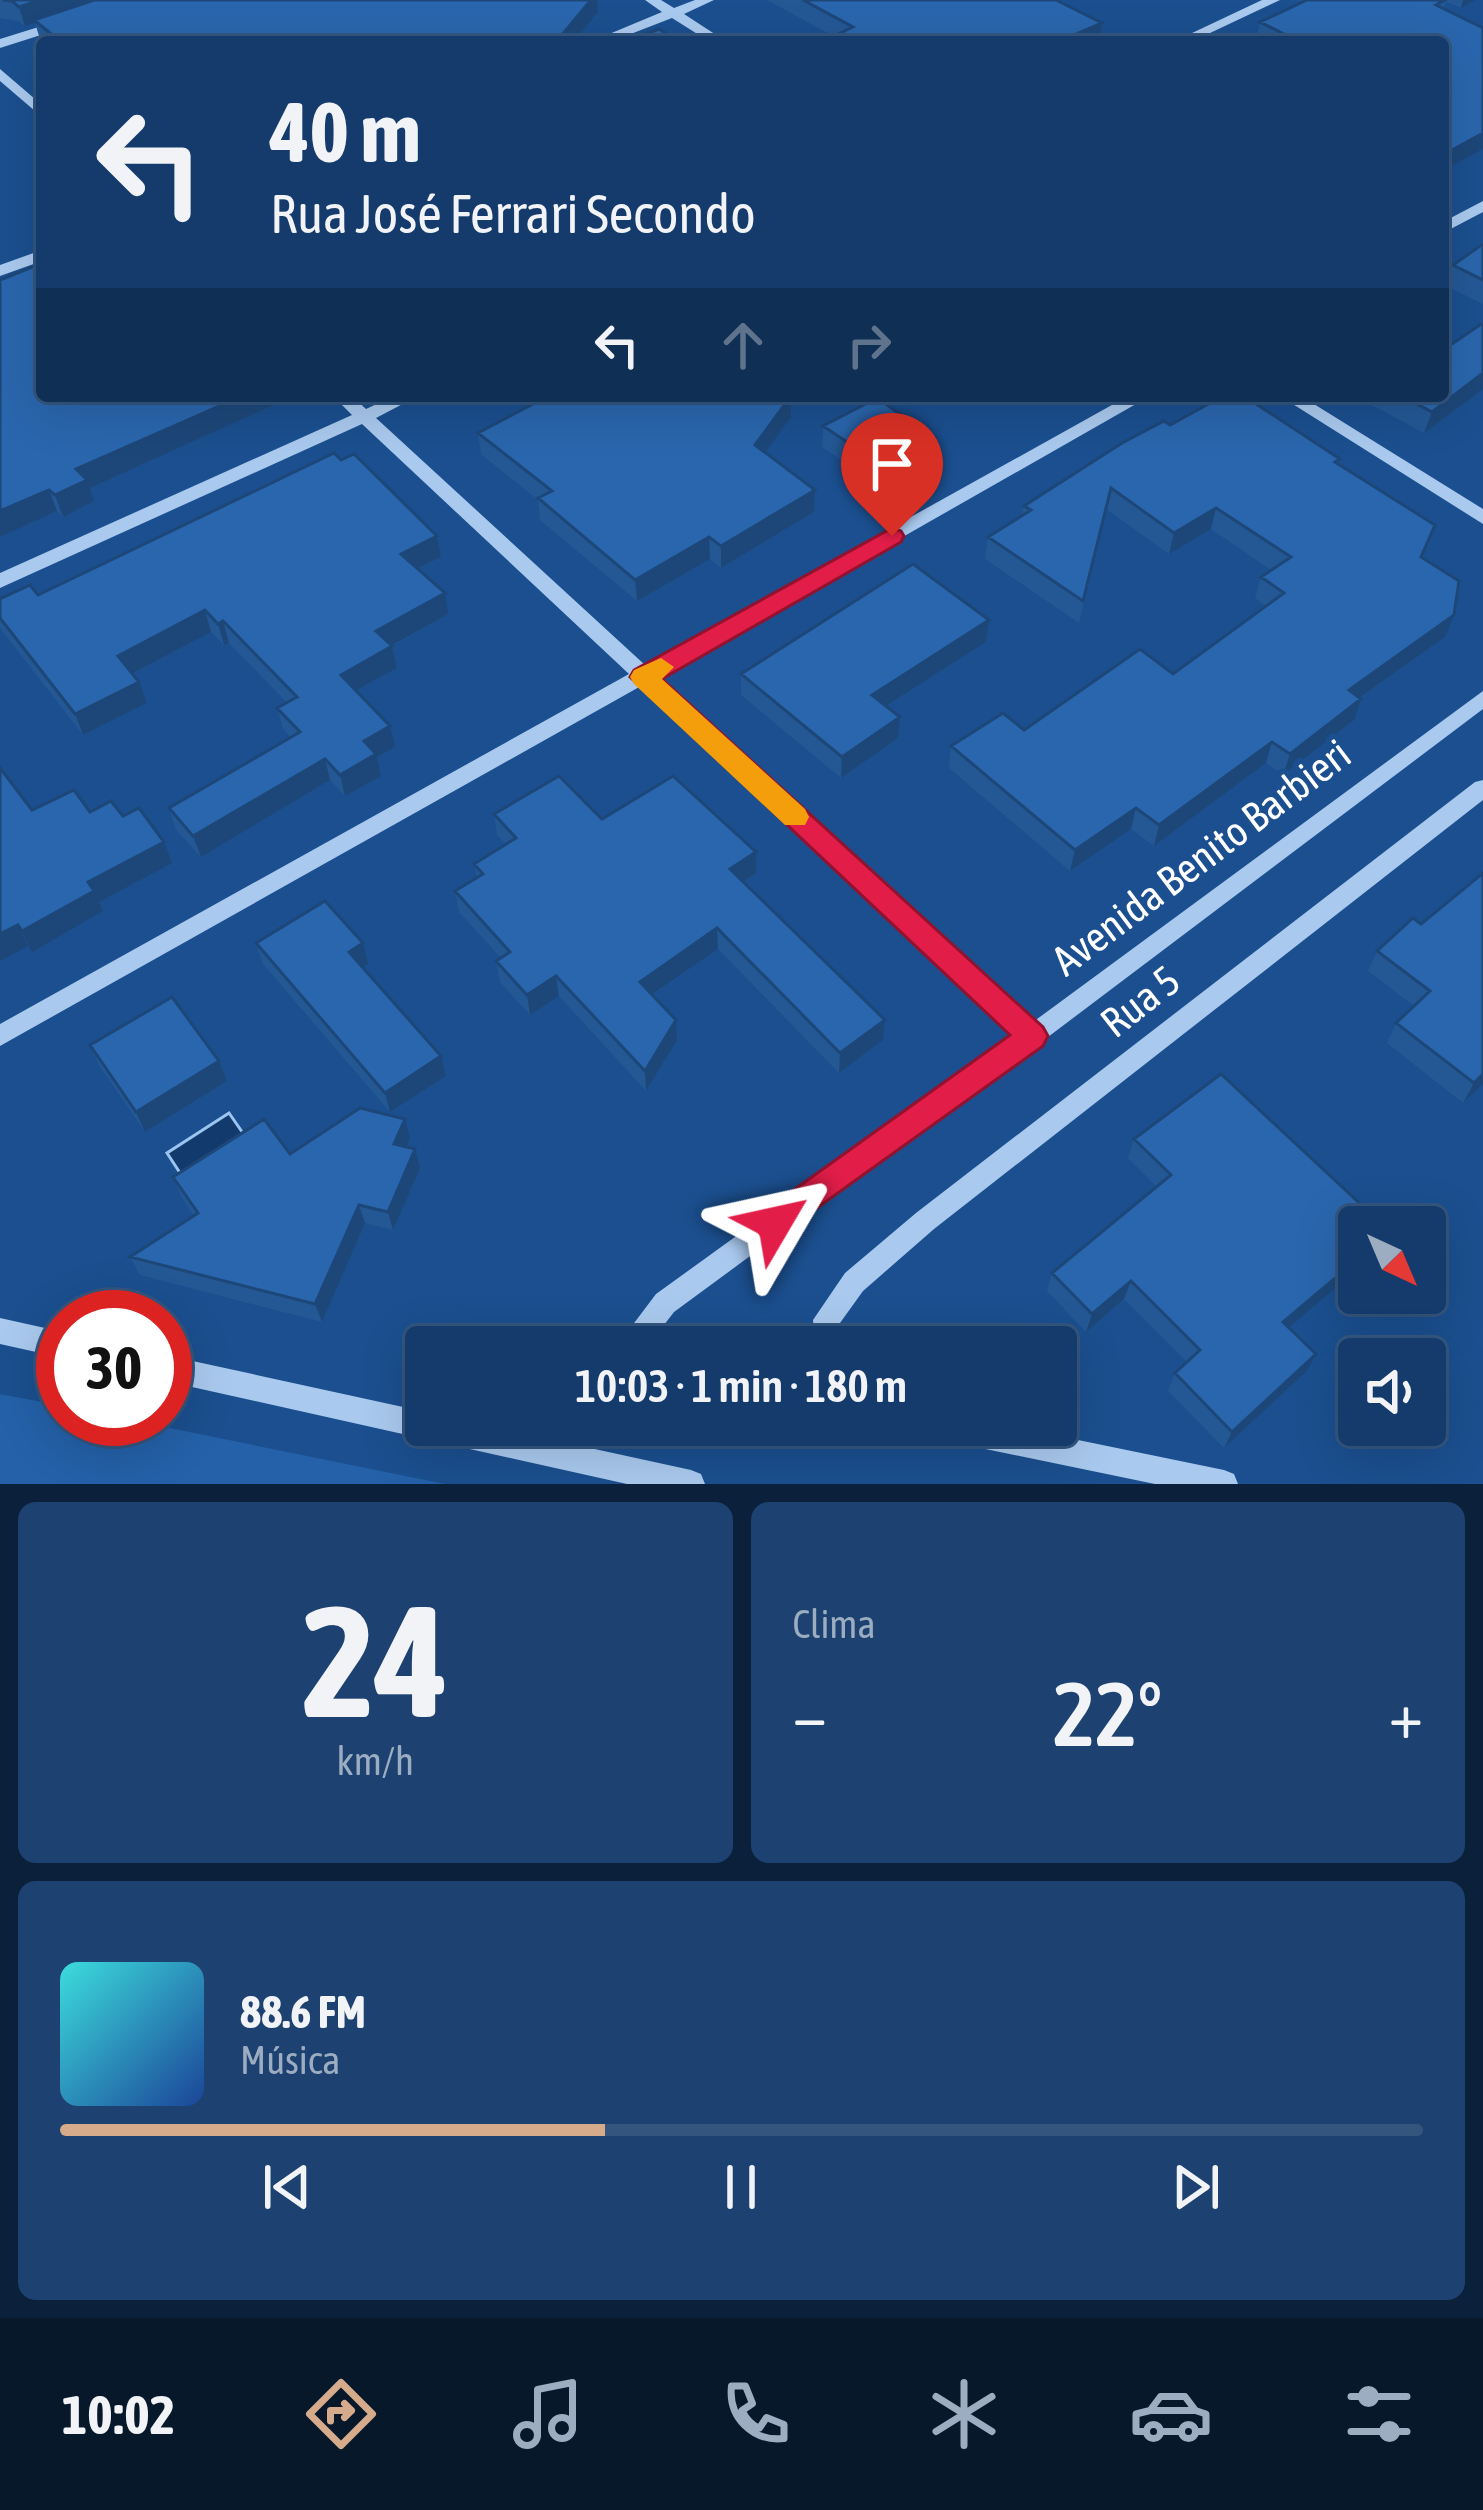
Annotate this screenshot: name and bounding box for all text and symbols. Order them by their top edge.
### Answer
icon: left [72,84,228,240]
text: 40 m [270,84,421,180]
text: Rua José Ferrari Secondo [270,183,756,244]
icon: left [584,312,650,378]
icon: ahead [710,312,776,378]
icon: right [836,312,902,378]
pin [841,413,943,536]
icon: arrive [859,431,925,497]
street label: Avenida Benito Barbieri [1043,729,1359,985]
street label: Rua 5 [1091,956,1189,1046]
position arrow [712,1160,838,1286]
north arrow [1338,1206,1446,1314]
map controls [1338,1206,1446,1446]
speed limit sign: 30 [36,1290,192,1446]
button: sound [1338,1338,1446,1446]
text: 10:03 · 1 min · 180 m [575,1360,907,1412]
text: 24 [302,1571,449,1750]
text: Clima [793,1602,876,1646]
text: 22° [1053,1662,1162,1765]
text: − [793,1676,827,1752]
text: + [1389,1676,1423,1752]
text: km/h [337,1739,414,1783]
text: 88.6 FM [240,1986,366,2038]
text: Música [240,2038,340,2082]
icon: previous [254,2154,320,2220]
icon: pause [708,2154,774,2220]
icon: next [1163,2154,1229,2220]
icon: directions [299,2372,383,2456]
icon: music [506,2372,590,2456]
icon: phone [714,2372,798,2456]
icon: climate [922,2372,1006,2456]
icon: car [1129,2372,1213,2456]
icon: filters [1337,2372,1421,2456]
text: 10:02 [62,2384,175,2445]

